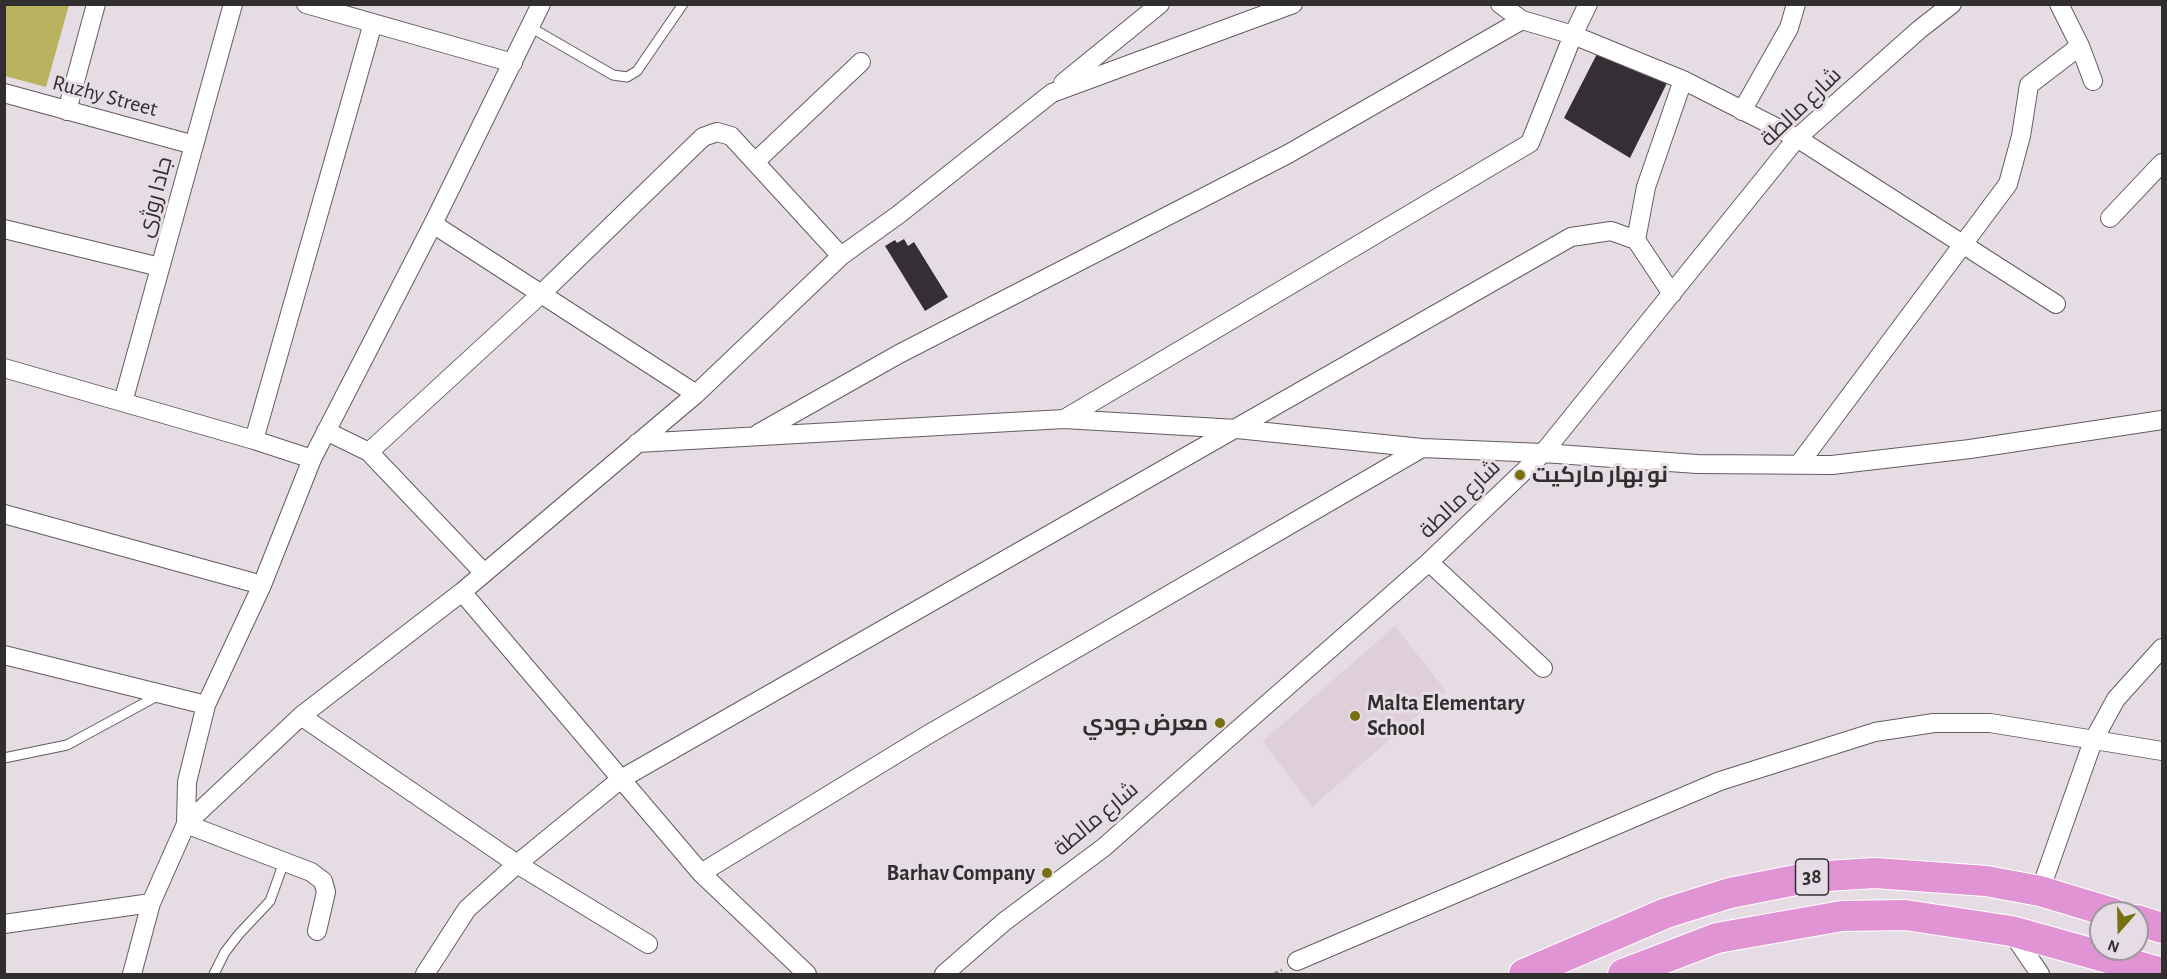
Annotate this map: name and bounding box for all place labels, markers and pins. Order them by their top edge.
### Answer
place label: نو بهار ماركيت [1532,462,1668,488]
marker: نو بهار ماركيت [1513,468,1527,482]
place label: Malta Elementary School [1367,690,1525,742]
marker: Malta Elementary School [1348,709,1362,723]
place label: معرض جودي [1083,710,1208,736]
marker: معرض جودي [1213,716,1227,730]
place label: Barhav Company [887,860,1035,886]
marker: Barhav Company [1040,866,1054,880]

